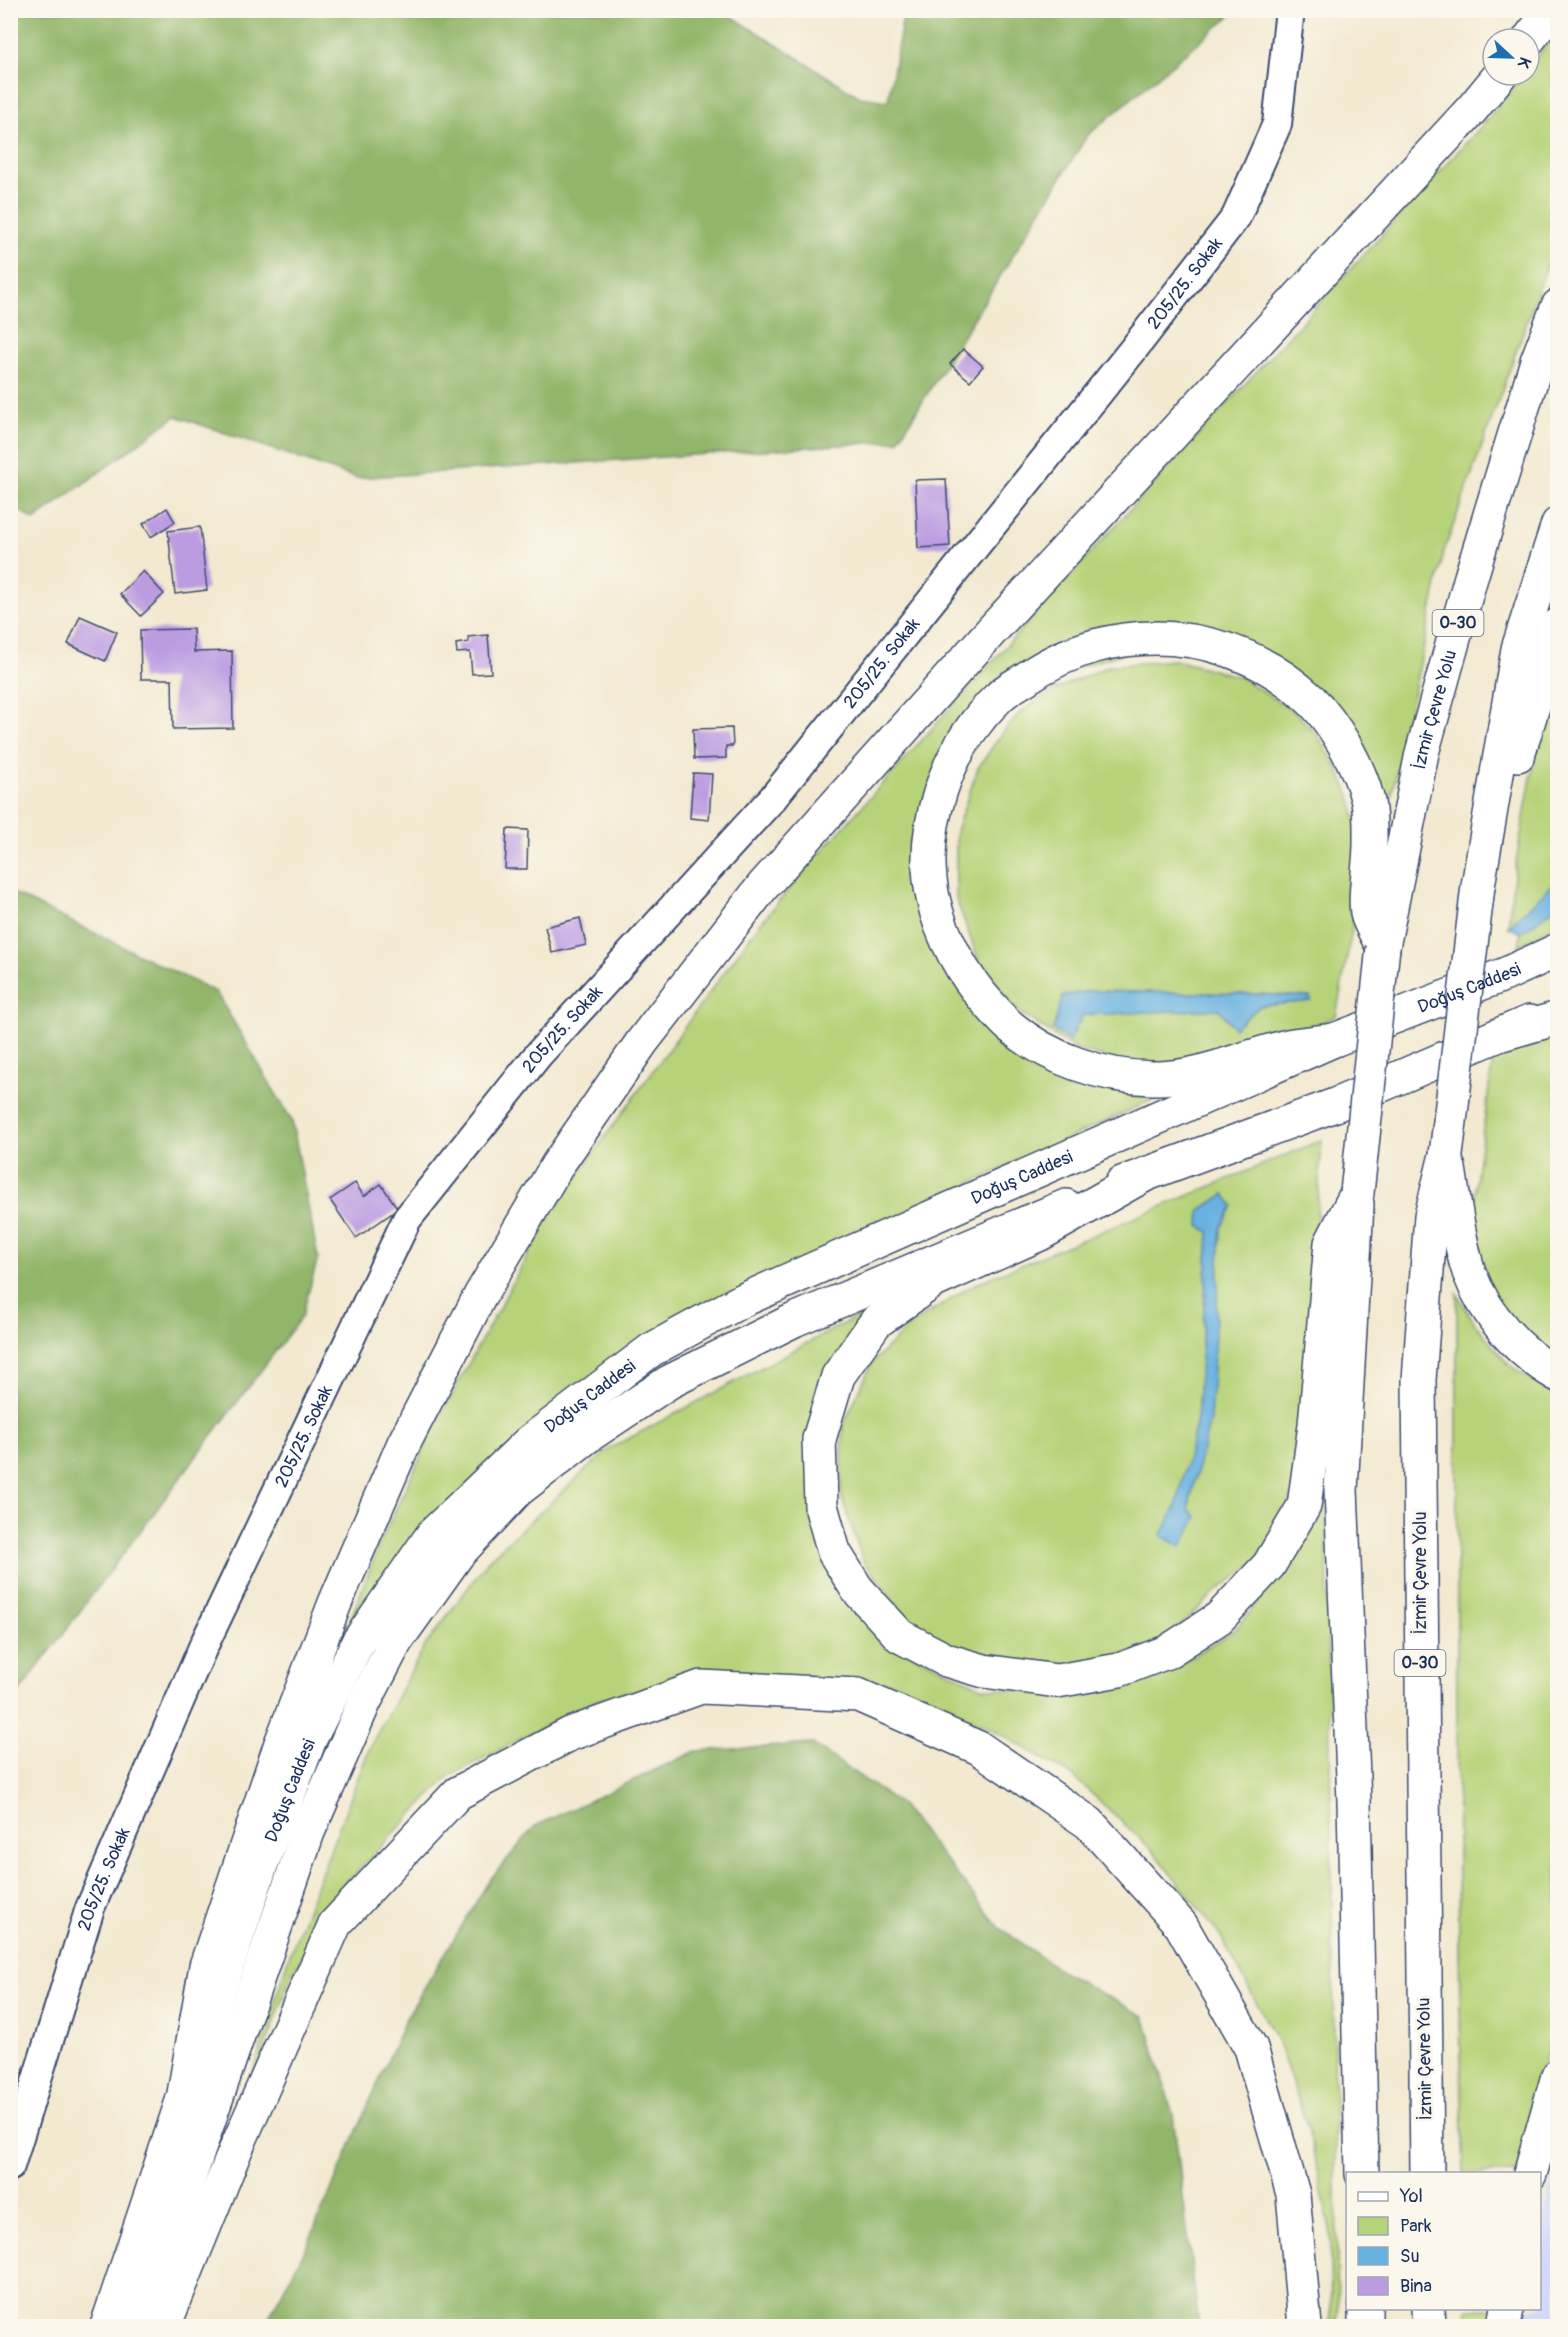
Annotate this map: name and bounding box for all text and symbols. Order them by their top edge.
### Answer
north arrow [1481,27,1541,87]
text: K [1513,54,1535,71]
street label: 205/25. Sokak [1142,232,1228,334]
road number: O-30 [1432,610,1484,636]
street label: 205/25. Sokak [838,612,925,713]
street label: İzmir Çevre Yolu [1407,647,1462,771]
street label: Doğuş Caddesi [1414,957,1525,1018]
street label: 205/25. Sokak [517,980,608,1077]
street label: Doğuş Caddesi [967,1145,1076,1210]
street label: Doğuş Caddesi [539,1354,640,1438]
street label: 205/25. Sokak [269,1381,338,1491]
street label: İzmir Çevre Yolu [1409,1512,1432,1634]
road number: O-30 [1394,1650,1446,1676]
street label: Doğuş Caddesi [260,1736,320,1845]
street label: 205/25. Sokak [72,1823,135,1933]
street label: İzmir Çevre Yolu [1412,1997,1438,2121]
legend [1346,2172,1541,2310]
text: Yol [1399,2185,1423,2208]
text: Park [1400,2215,1432,2238]
text: Su [1400,2245,1420,2268]
text: Bina [1400,2275,1432,2298]

